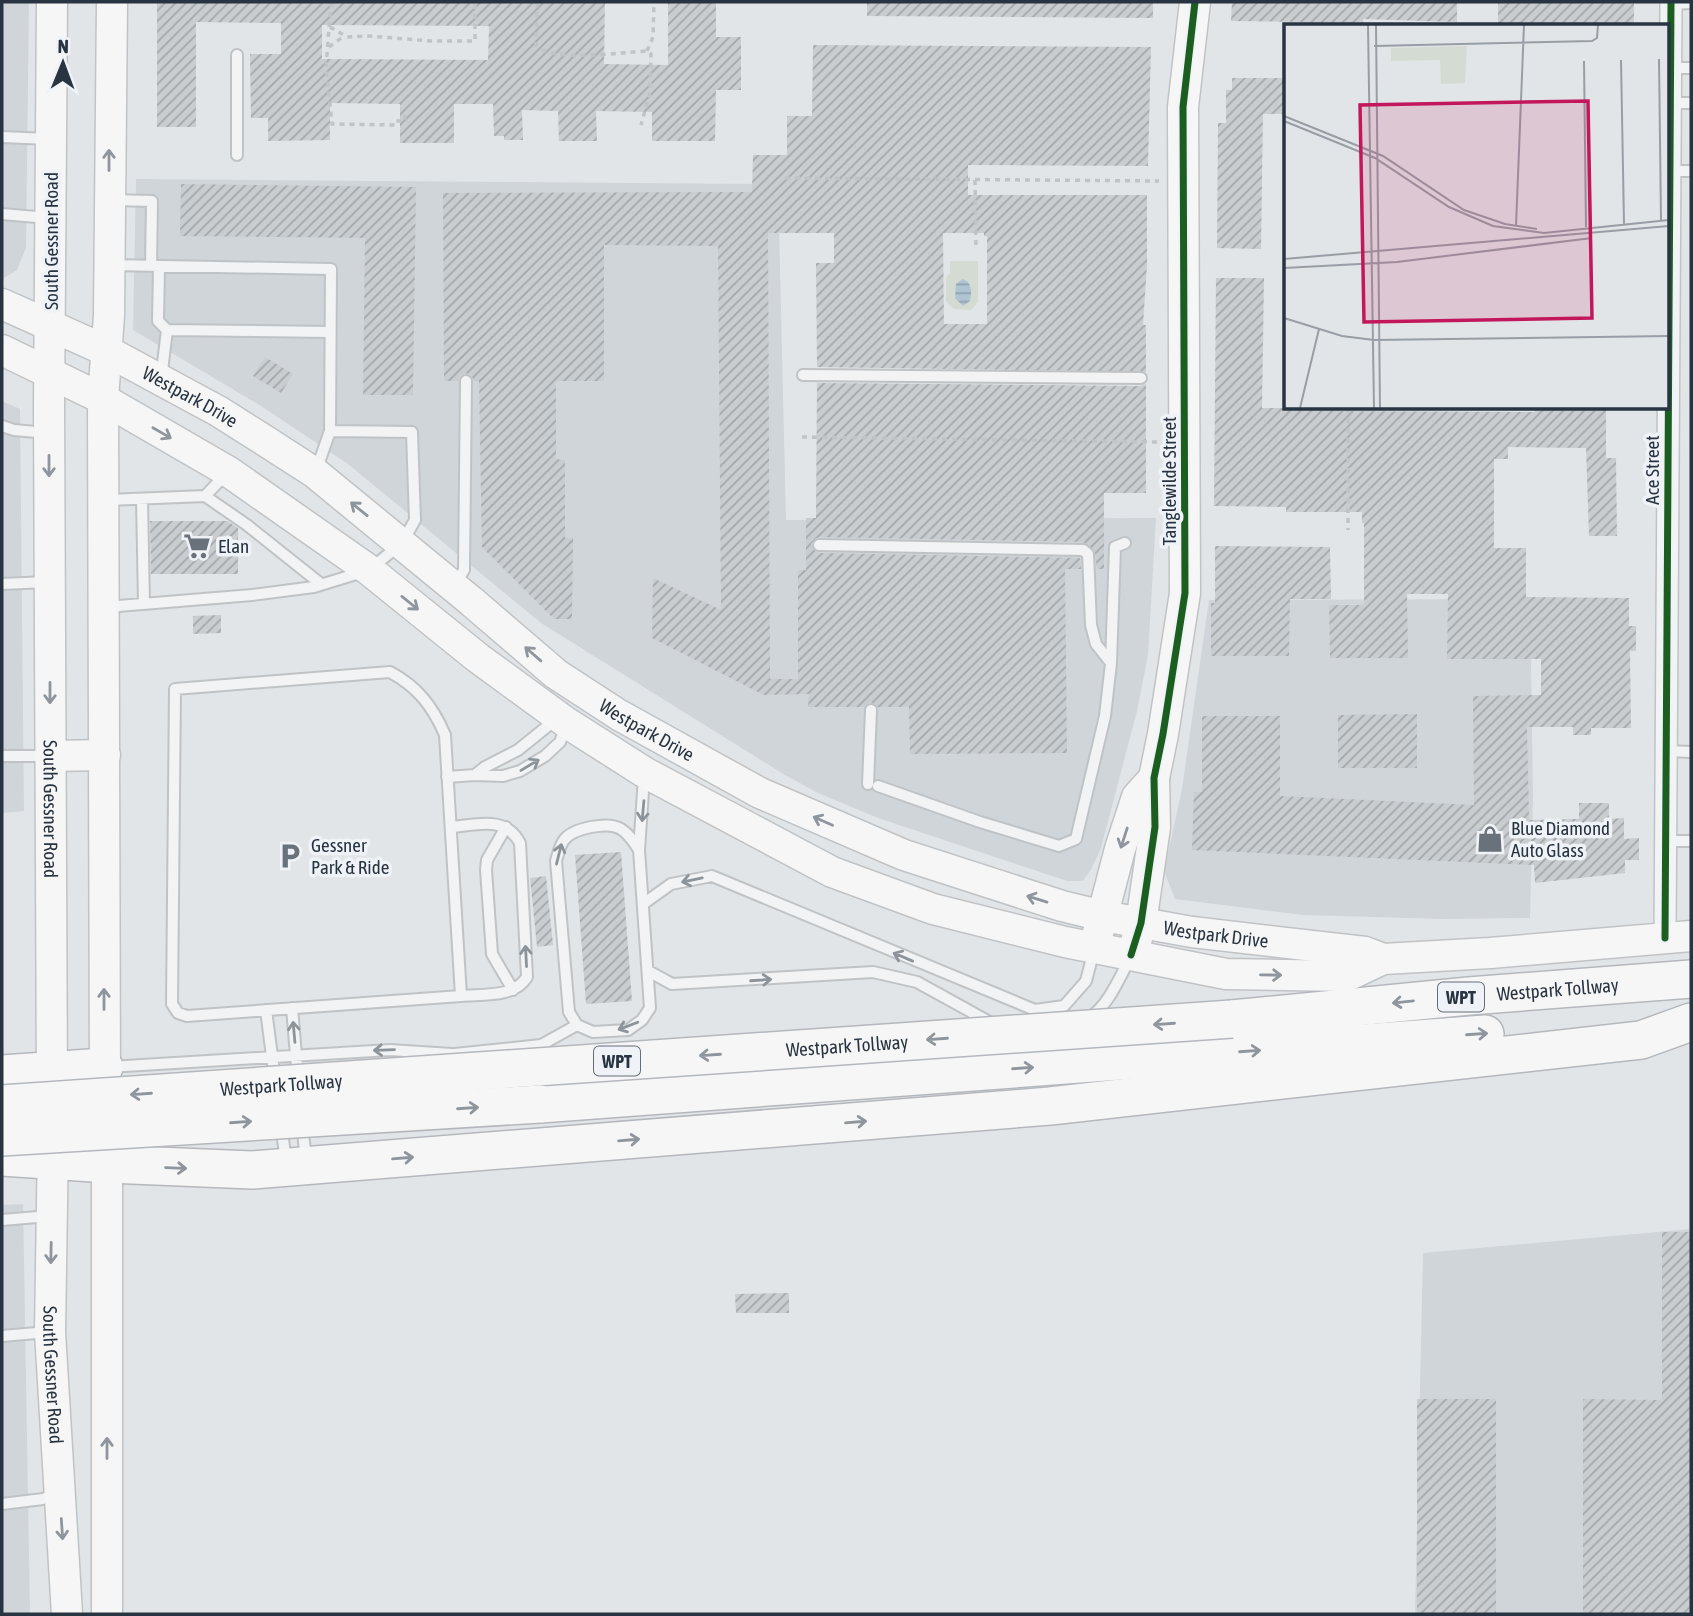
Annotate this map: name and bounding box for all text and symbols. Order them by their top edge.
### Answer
inset map [1284,24,1668,410]
north arrow [28,28,98,98]
text: N [57,35,69,57]
one-way arrow [102,149,116,172]
street label: South Gessner Road [40,172,62,310]
street label: Westpark Drive [139,361,242,432]
street label: Tanglewilde Street [1158,417,1180,546]
one-way arrow [151,427,172,440]
street label: Ace Street [1641,435,1663,505]
one-way arrow [42,454,56,477]
one-way arrow [350,501,368,516]
supermarket icon: Elan [182,531,212,561]
place label: Elan [218,535,249,557]
one-way arrow [400,595,418,611]
one-way arrow [525,646,543,662]
one-way arrow [43,681,57,704]
street label: Westpark Drive [595,694,698,765]
street label: South Gessner Road [39,740,62,878]
one-way arrow [520,757,540,771]
one-way arrow [636,799,649,822]
one-way arrow [813,813,835,826]
place label: Blue Diamond Auto Glass [1511,817,1610,861]
shop icon: Blue Diamond Auto Glass [1475,824,1505,854]
one-way arrow [1117,826,1129,848]
place label: Gessner Park & Ride [311,834,389,878]
parking icon: Gessner Park & Ride [275,841,305,871]
one-way arrow [553,843,566,866]
one-way arrow [681,874,704,887]
one-way arrow [1026,891,1048,904]
street label: Westpark Drive [1162,916,1270,952]
one-way arrow [519,946,532,968]
one-way arrow [892,949,914,962]
one-way arrow [1260,968,1283,982]
one-way arrow [750,973,772,986]
street label: Westpark Tollway [1496,974,1620,1005]
road number: WPT [1438,982,1484,1012]
one-way arrow [97,988,111,1011]
one-way arrow [1393,996,1415,1009]
one-way arrow [1153,1017,1176,1030]
one-way arrow [287,1021,300,1044]
one-way arrow [618,1021,639,1034]
one-way arrow [1465,1027,1488,1040]
street label: Westpark Tollway [785,1030,909,1061]
one-way arrow [926,1033,949,1046]
one-way arrow [373,1044,396,1057]
one-way arrow [1239,1044,1261,1057]
road number: WPT [594,1046,640,1076]
one-way arrow [699,1049,722,1062]
one-way arrow [1012,1061,1034,1074]
street label: Westpark Tollway [220,1069,343,1100]
one-way arrow [130,1088,153,1101]
one-way arrow [456,1101,479,1114]
one-way arrow [229,1115,252,1128]
one-way arrow [844,1115,867,1128]
one-way arrow [618,1133,640,1146]
one-way arrow [391,1151,413,1164]
one-way arrow [164,1161,187,1174]
one-way arrow [45,1241,58,1264]
street label: South Gessner Road [39,1306,68,1444]
one-way arrow [101,1437,114,1460]
one-way arrow [55,1517,68,1540]

